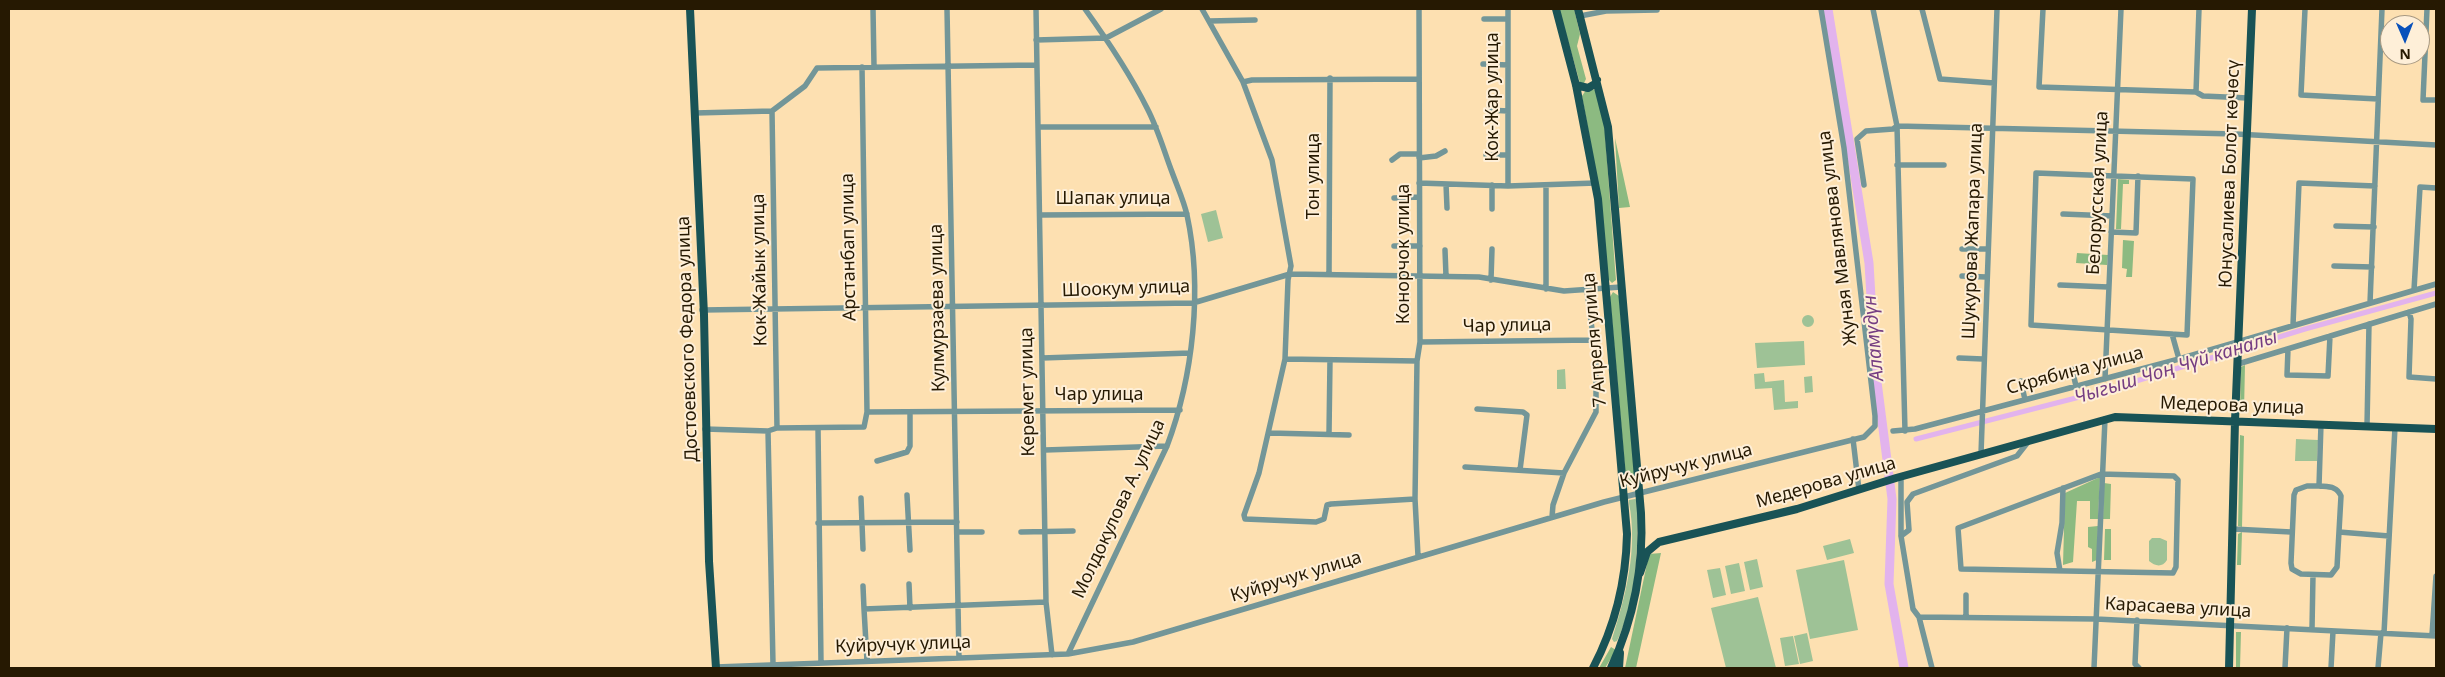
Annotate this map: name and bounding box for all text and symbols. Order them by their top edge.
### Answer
north arrow [2380,15,2430,65]
street label: Кок-Жар улица [1482,32,1504,162]
text: N [2399,45,2411,64]
street label: Юнусалиева Болот көчөсү [2215,60,2245,288]
street label: Белорусская улица [2083,110,2113,276]
street label: Шукурова Жапара улица [1958,122,1988,340]
street label: Жуная Мавлянова улица [1814,129,1862,347]
street label: Тон улица [1303,133,1325,219]
street label: Арстанбап улица [837,173,861,321]
street label: Конорчок улица [1393,184,1415,324]
street label: Шапак улица [1056,188,1170,210]
street label: Кок-Жайык улица [748,193,772,347]
street label: Достоевского Федора улица [673,216,703,462]
street label: Кулмурзаева улица [926,224,950,392]
street label: 7 Апреля улица [1578,272,1612,408]
street label: Шоокум улица [1062,276,1190,302]
water label: Аламүдүн [1859,294,1889,382]
street label: Чар улица [1462,314,1552,338]
water label: Чыгыш Чоң Чүй каналы [2072,326,2280,410]
street label: Керемет улица [1016,327,1040,457]
street label: Скрябина улица [2004,342,2146,400]
street label: Чар улица [1055,384,1143,406]
street label: Медерова улица [2159,393,2305,419]
street label: Молдокулова А. улица [1068,416,1170,602]
street label: Куйручук улица [1617,439,1755,493]
street label: Медерова улица [1754,453,1898,513]
street label: Куйручук улица [1228,547,1364,607]
street label: Карасаева улица [2104,593,2252,623]
street label: Куйручук улица [835,632,971,658]

